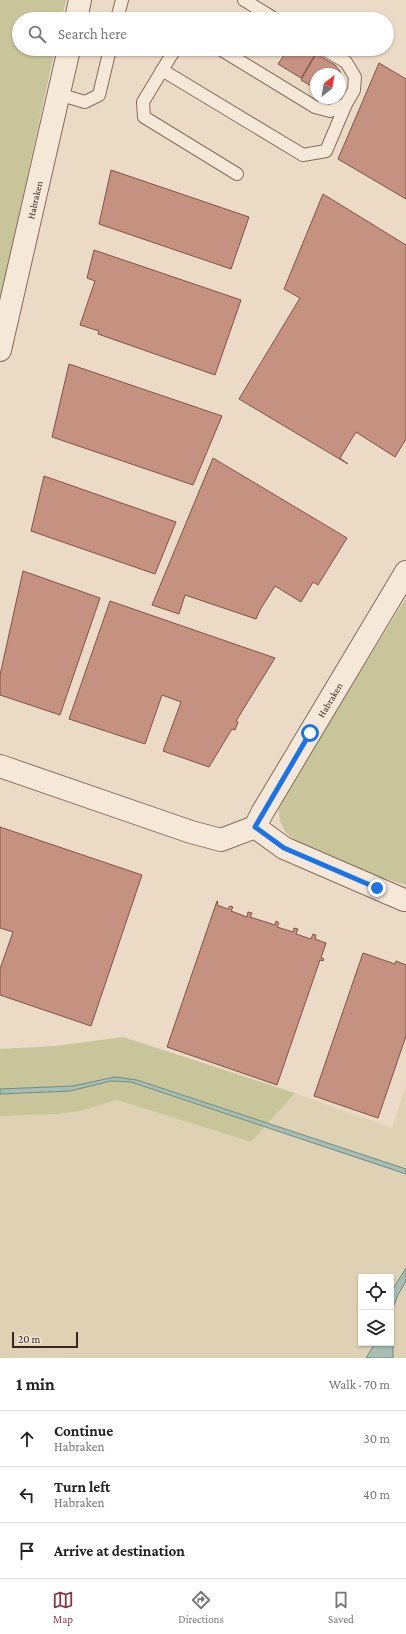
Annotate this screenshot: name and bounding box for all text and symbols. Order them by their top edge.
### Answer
search box [12,12,394,56]
icon: search [26,23,48,45]
text: Search here [58,26,127,42]
north arrow [310,68,346,104]
street label: Habraken [25,179,44,220]
street label: Habraken [315,680,345,719]
route start [301,724,319,742]
route end [368,879,386,897]
map controls [358,1274,394,1346]
button: locate [358,1274,394,1310]
button: layers [358,1310,394,1346]
scale bar [12,1330,78,1349]
text: 20 m [18,1333,40,1345]
text: 1 min [16,1375,55,1394]
text: Walk · 70 m [329,1377,390,1392]
text: Continue [54,1423,113,1439]
icon: ahead [16,1428,38,1450]
text: 30 m [364,1431,390,1446]
text: Habraken [54,1439,104,1454]
text: Turn left [54,1479,110,1495]
icon: left [16,1484,38,1506]
text: 40 m [363,1487,390,1502]
text: Habraken [54,1495,104,1510]
icon: arrive [16,1540,38,1562]
text: Arrive at destination [54,1543,185,1559]
tab: Map [52,1589,74,1625]
tab: Directions [178,1589,224,1625]
tab: Saved [328,1589,354,1625]

